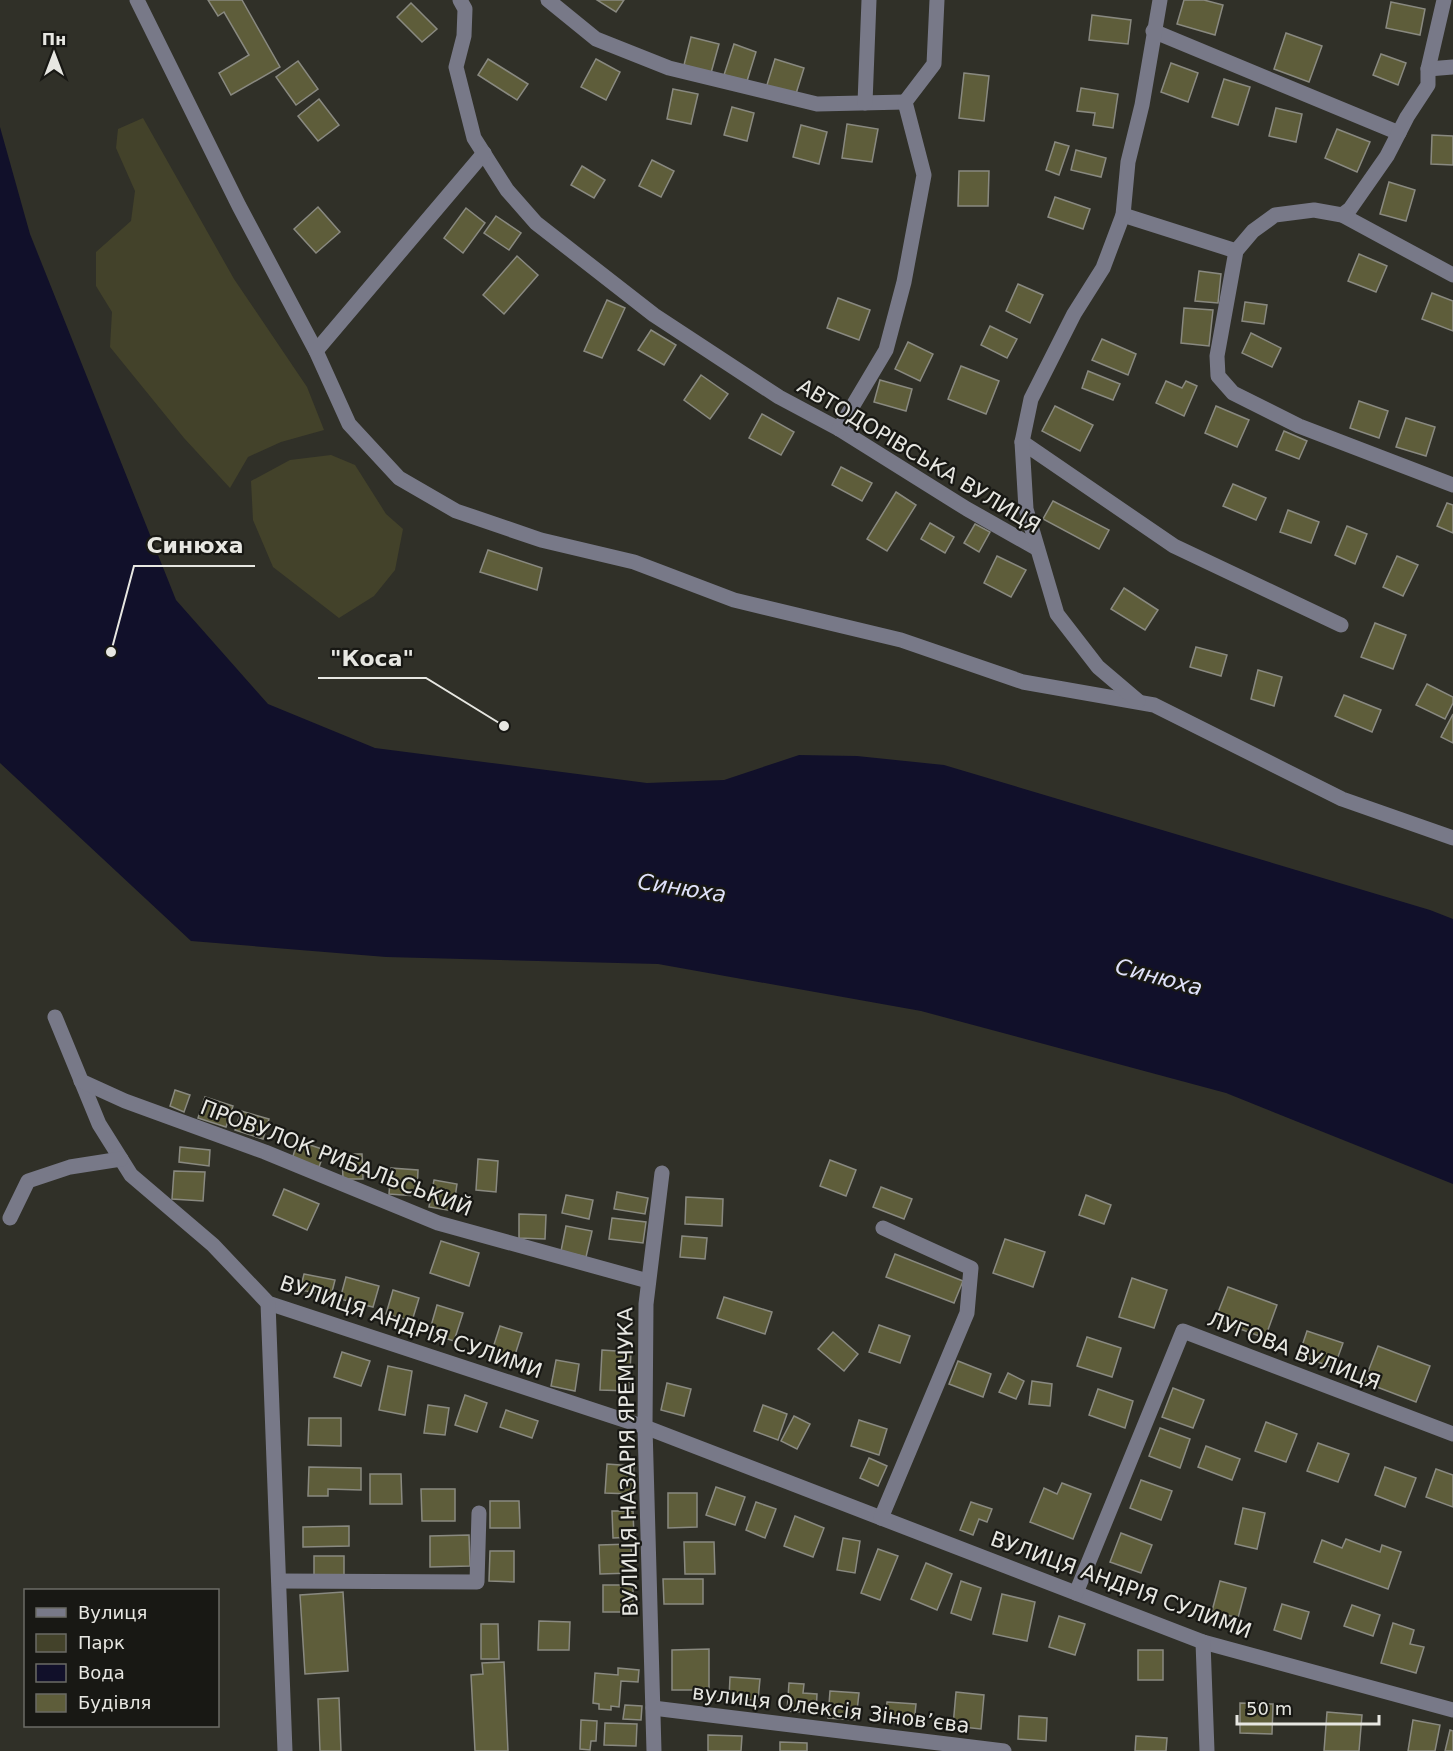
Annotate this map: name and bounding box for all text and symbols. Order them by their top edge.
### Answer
north arrow [24,24,84,84]
text: Пн [42,30,66,49]
street label: АВТОДОРІВСЬКА ВУЛИЦЯ [793,374,1045,538]
callout: Синюха [134,526,255,566]
text: Синюха [146,533,244,558]
callout: "Коса" [318,638,426,678]
text: "Коса" [330,646,414,671]
water label: Синюха [636,869,728,907]
water label: Синюха [1113,953,1205,1001]
street label: ПРОВУЛОК РИБАЛЬСЬКИЙ [197,1094,475,1221]
street label: ВУЛИЦЯ АНДРІЯ СУЛИМИ [277,1271,545,1383]
street label: ВУЛИЦЯ НАЗАРІЯ ЯРЕМЧУКА [613,1306,643,1617]
street label: ЛУГОВА ВУЛИЦЯ [1204,1307,1384,1395]
street label: ВУЛИЦЯ АНДРІЯ СУЛИМИ [987,1527,1255,1643]
legend [24,1589,219,1727]
text: Вулиця [78,1602,147,1623]
text: Парк [78,1632,125,1653]
text: Вода [78,1662,125,1683]
street label: вулиця Олексія Зіновʼєва [691,1680,971,1738]
scale bar [1237,1688,1380,1726]
text: Будівля [78,1692,151,1713]
text: 50 m [1246,1698,1292,1719]

